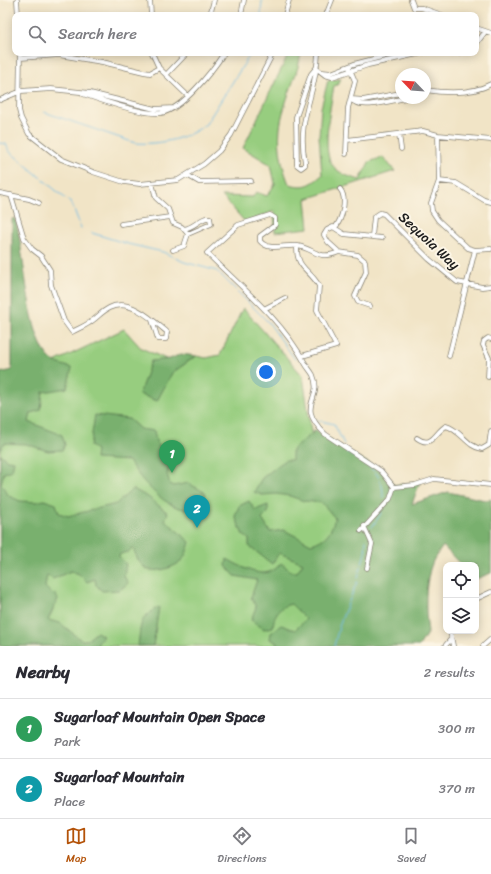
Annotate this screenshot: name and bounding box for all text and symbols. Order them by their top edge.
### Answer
search box [12,12,479,56]
text: Search here [58,21,137,47]
icon: search [26,23,48,45]
north arrow [395,68,431,104]
street label: Sequoia Way [392,206,466,277]
your location [256,362,276,382]
pin: 1 [159,440,185,473]
pin: 2 [184,495,210,528]
map controls [443,562,479,634]
button: locate [443,562,479,598]
button: layers [443,598,479,634]
text: Nearby [16,657,70,687]
text: 2 results [424,661,475,684]
text: Sugarloaf Mountain Open Space [54,704,265,730]
text: 1 [26,717,32,740]
text: 300 m [438,717,475,740]
text: Park [54,730,81,753]
text: Sugarloaf Mountain [54,764,184,790]
text: 2 [25,777,33,800]
text: 370 m [439,777,475,800]
text: Place [54,790,85,813]
tab: Map [65,825,87,868]
tab: Directions [217,825,267,868]
tab: Saved [397,825,426,868]

